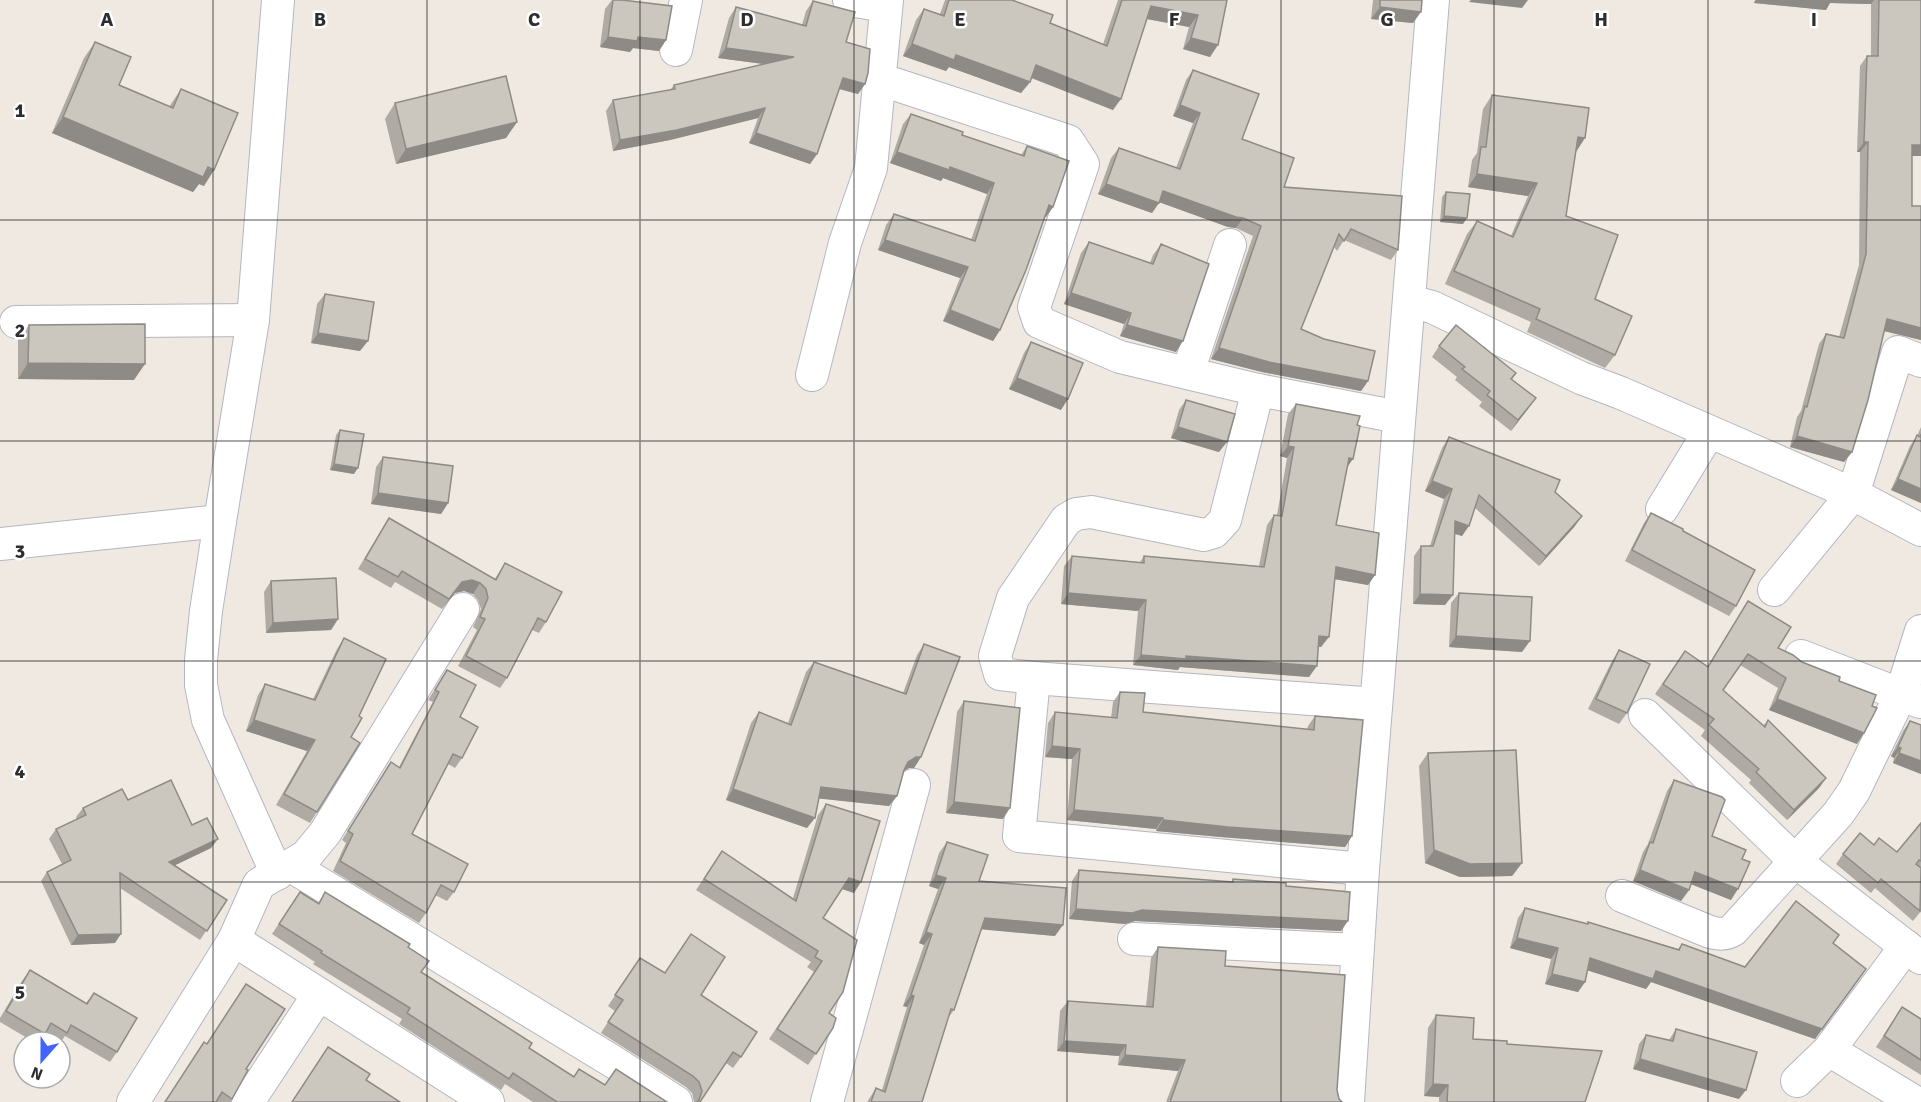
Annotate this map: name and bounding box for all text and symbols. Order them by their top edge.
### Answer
text: A [101,7,114,32]
text: B [314,7,326,32]
text: C [528,7,540,32]
text: D [740,7,754,32]
text: E [954,7,966,32]
text: F [1169,7,1180,32]
text: G [1380,7,1394,32]
text: H [1594,7,1608,32]
text: I [1811,7,1817,32]
text: 1 [15,98,26,123]
text: 2 [15,318,25,343]
text: 3 [15,539,25,564]
text: 4 [15,759,26,784]
text: 5 [15,980,25,1005]
north arrow [12,1030,72,1090]
text: N [28,1062,46,1084]

